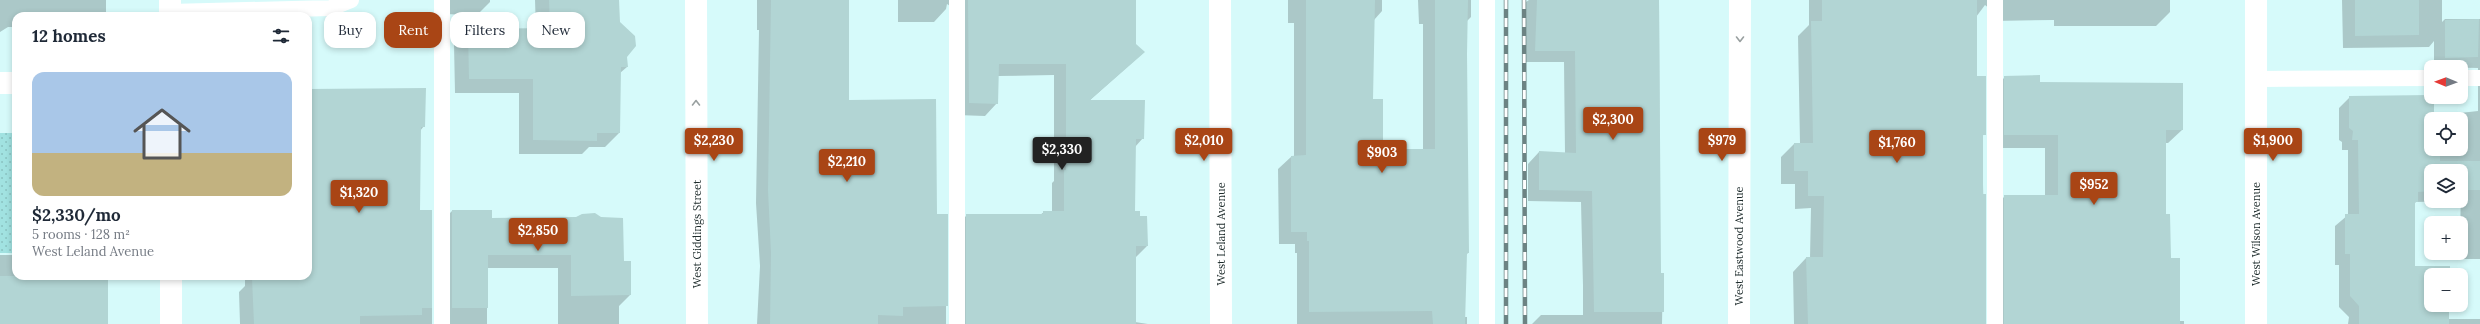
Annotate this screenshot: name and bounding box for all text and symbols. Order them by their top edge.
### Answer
chip: Buy [324,12,376,48]
chip: Rent [384,12,442,48]
chip: Filters [450,12,519,48]
chip: New [527,12,585,48]
text: 12 homes [32,25,106,47]
icon: filters [270,25,292,47]
one-way arrow [1736,36,1744,42]
north arrow [2424,60,2468,104]
map controls [2424,60,2468,312]
icon: home [126,98,198,170]
one-way arrow [692,100,700,106]
pin: $2,300 [1580,107,1646,141]
text: $2,300 [1592,111,1634,128]
button: locate [2424,112,2468,156]
pin: $2,230 [681,128,747,162]
pin: $2,010 [1171,128,1237,162]
pin: $979 [1698,128,1746,162]
pin: $1,900 [2240,128,2306,162]
pin: $1,760 [1864,130,1930,164]
text: $2,230 [694,132,734,149]
text: $2,010 [1184,132,1224,149]
text: $979 [1708,132,1736,149]
text: $1,900 [2253,132,2293,149]
text: $1,760 [1878,134,1916,151]
pin: $2,330 [1029,137,1095,171]
pin: $903 [1358,140,1406,174]
text: $2,330 [1042,141,1082,158]
text: $903 [1367,144,1397,161]
pin: $2,210 [814,149,880,183]
text: $2,210 [828,153,866,170]
button: layers [2424,164,2468,208]
pin: $952 [2070,172,2118,206]
text: $952 [2079,176,2109,193]
street label: West Giddings Street [690,179,704,288]
pin: $1,320 [326,180,392,214]
street label: West Leland Avenue [1214,182,1228,286]
street label: West Wilson Avenue [2249,182,2263,286]
text: $1,320 [340,184,378,201]
street label: West Eastwood Avenue [1732,186,1746,306]
text: $2,330/mo [32,204,121,226]
button: + [2424,216,2468,260]
pin: $2,850 [505,218,571,252]
text: $2,850 [518,222,558,239]
text: 5 rooms · 128 m² [32,226,130,243]
text: West Leland Avenue [32,243,154,260]
button: − [2424,268,2468,312]

